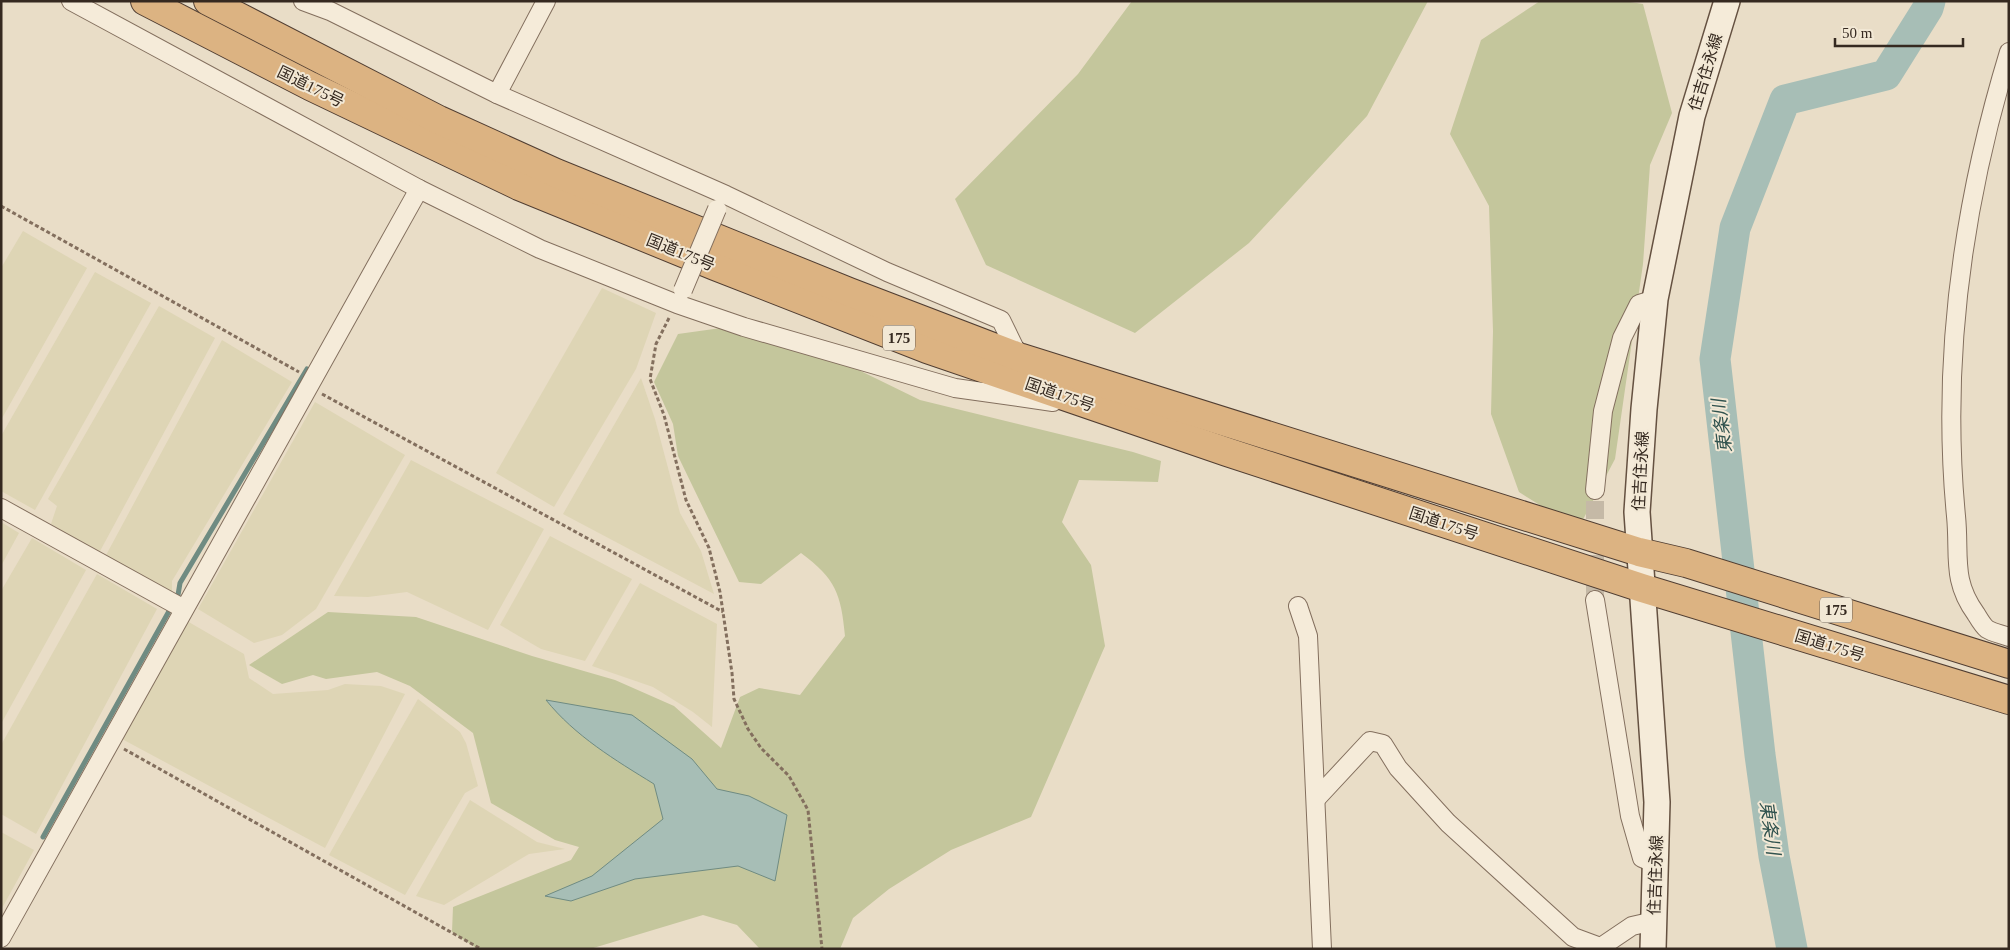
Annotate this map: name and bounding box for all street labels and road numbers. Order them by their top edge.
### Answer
street label: 住吉住永線 [1686,31,1725,113]
street label: 国道175号 [275,63,347,110]
street label: 国道175号 [644,231,717,274]
road number: 175 [883,326,915,350]
street label: 国道175号 [1023,375,1097,414]
street label: 住吉住永線 [1630,431,1651,511]
street label: 国道175号 [1407,504,1481,543]
road number: 175 [1820,598,1852,622]
street label: 国道175号 [1793,627,1867,664]
street label: 住吉住永線 [1646,835,1665,915]

